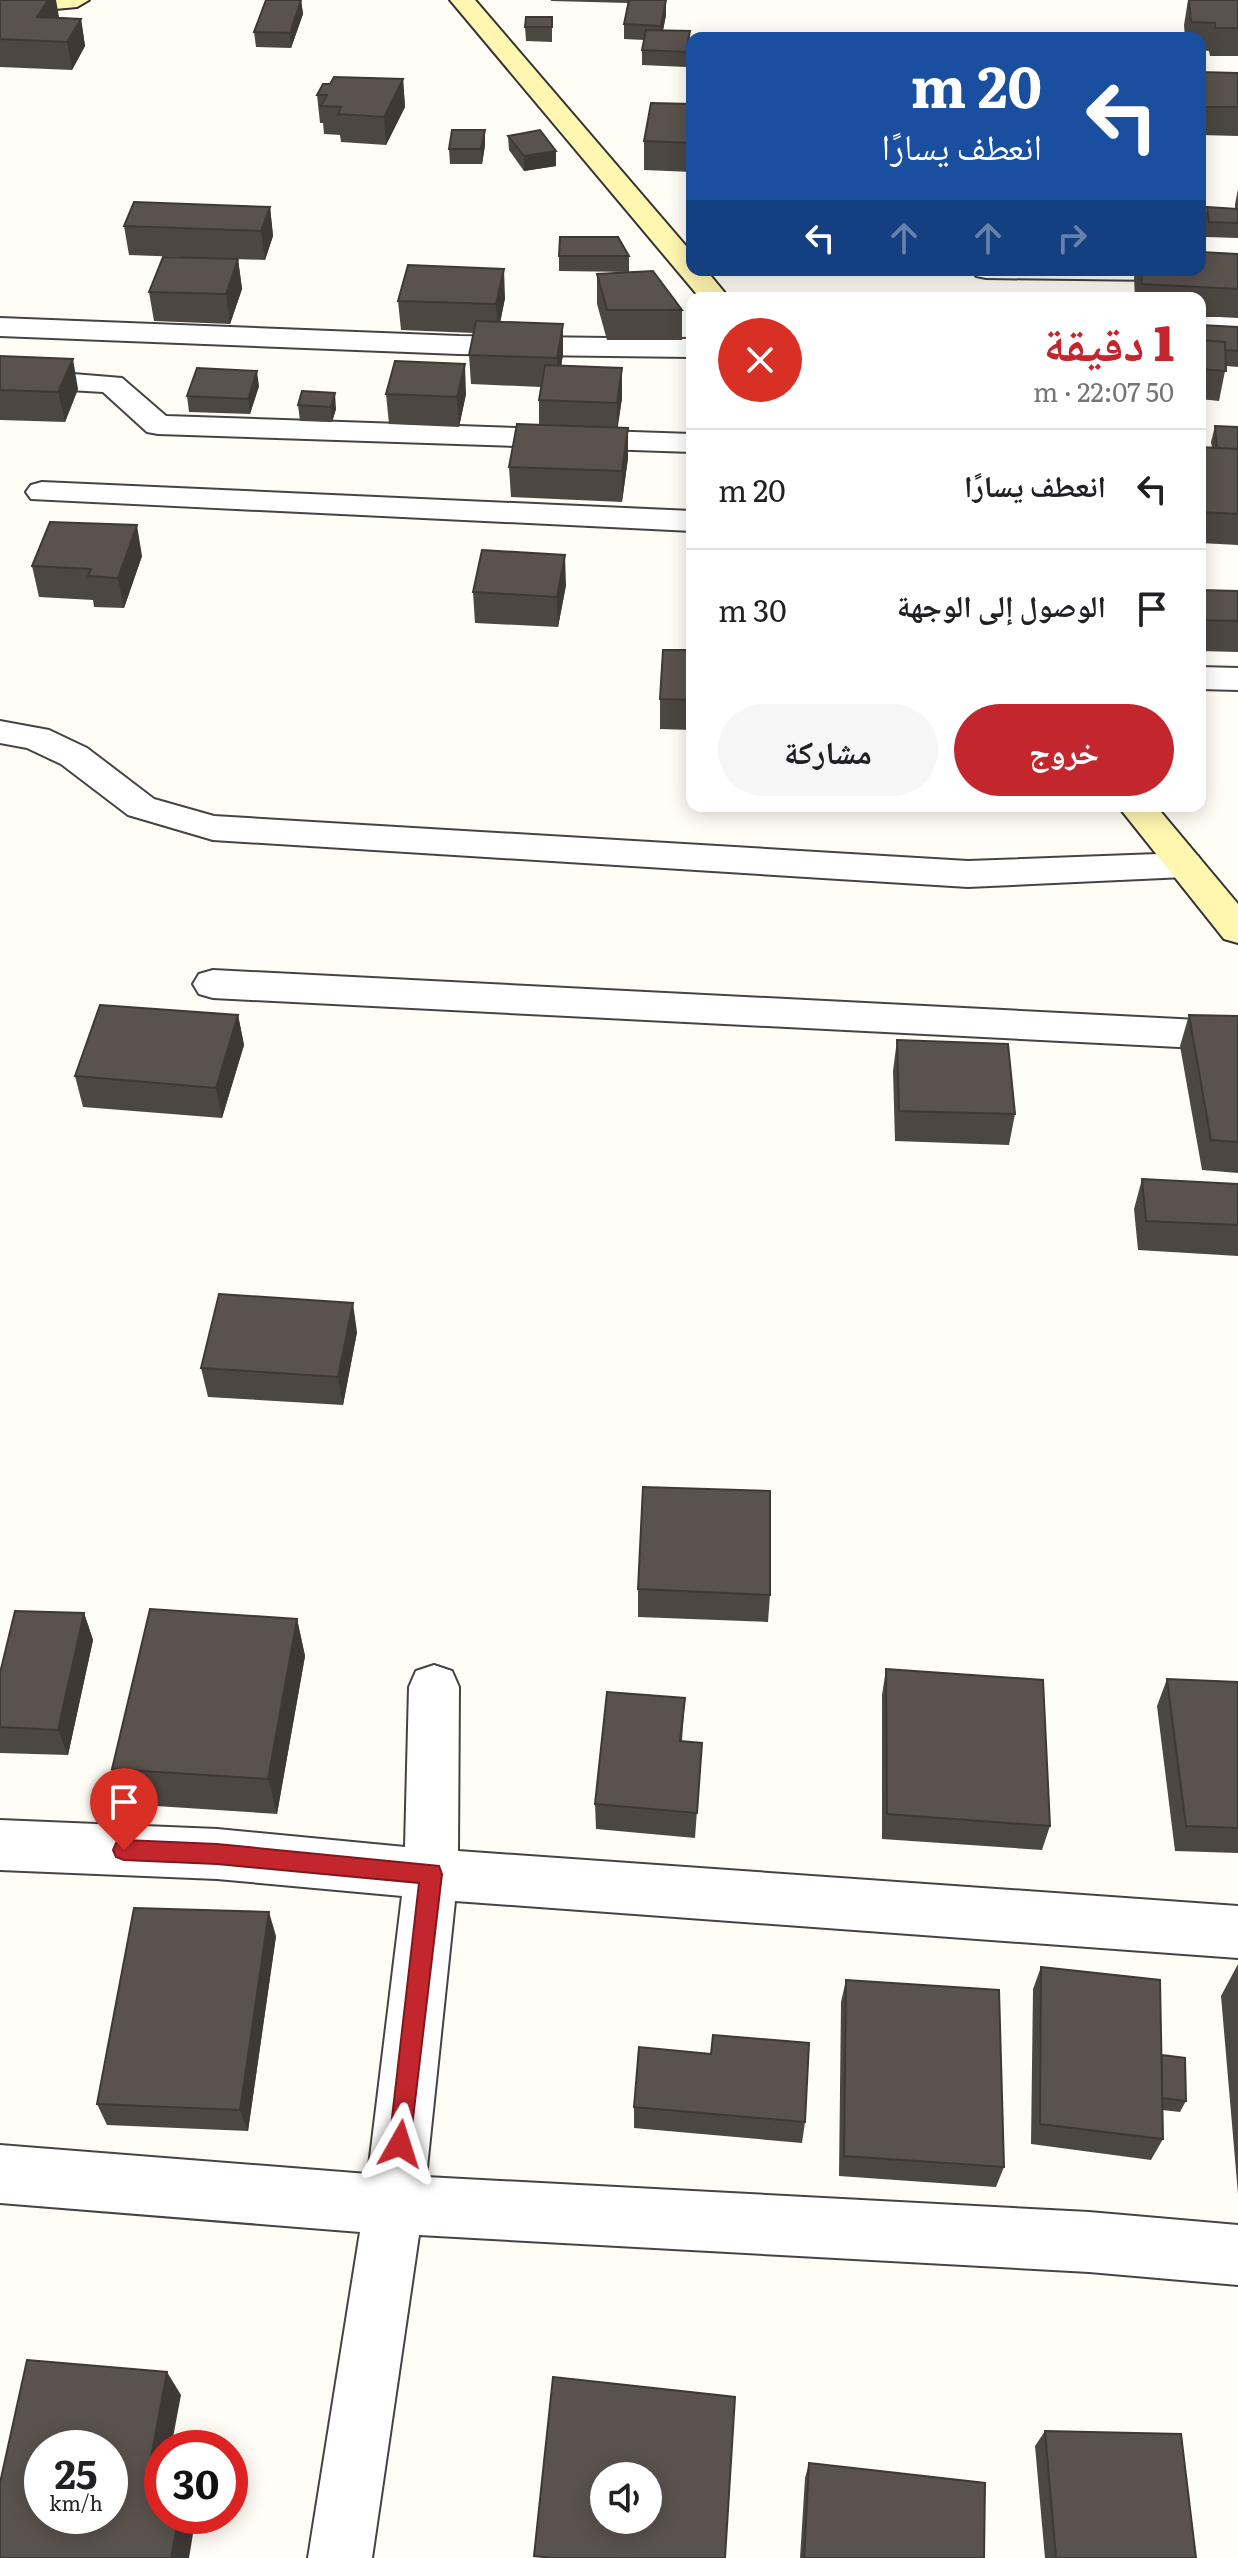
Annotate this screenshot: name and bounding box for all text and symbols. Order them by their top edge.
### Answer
text: 20 m [910,42,1042,125]
icon: left [1070,64,1174,168]
text: انعطف يسارًا [882,118,1042,171]
icon: left [798,216,842,260]
icon: ahead [882,216,926,260]
icon: ahead [966,216,1010,260]
icon: right [1050,216,1094,260]
text: 1 دقيقة [1044,305,1174,376]
button: close [718,318,802,402]
text: 50 m · 22:07 [1033,371,1174,410]
text: انعطف يسارًا [964,462,1106,506]
text: 20 m [718,467,786,511]
icon: left [1130,467,1174,511]
text: الوصول إلى الوجهة [897,582,1106,626]
text: 30 m [718,587,787,631]
icon: arrive [1130,587,1174,631]
button: مشاركة [718,704,938,796]
button: خروج [954,704,1174,796]
pin [90,1768,158,1850]
icon: arrive [102,1780,146,1824]
position arrow [358,2102,442,2186]
speed limit sign: 30 [144,2430,248,2534]
text: 25 [54,2442,98,2501]
map controls [590,2462,662,2534]
button: sound [590,2462,662,2534]
text: km/h [49,2487,103,2517]

